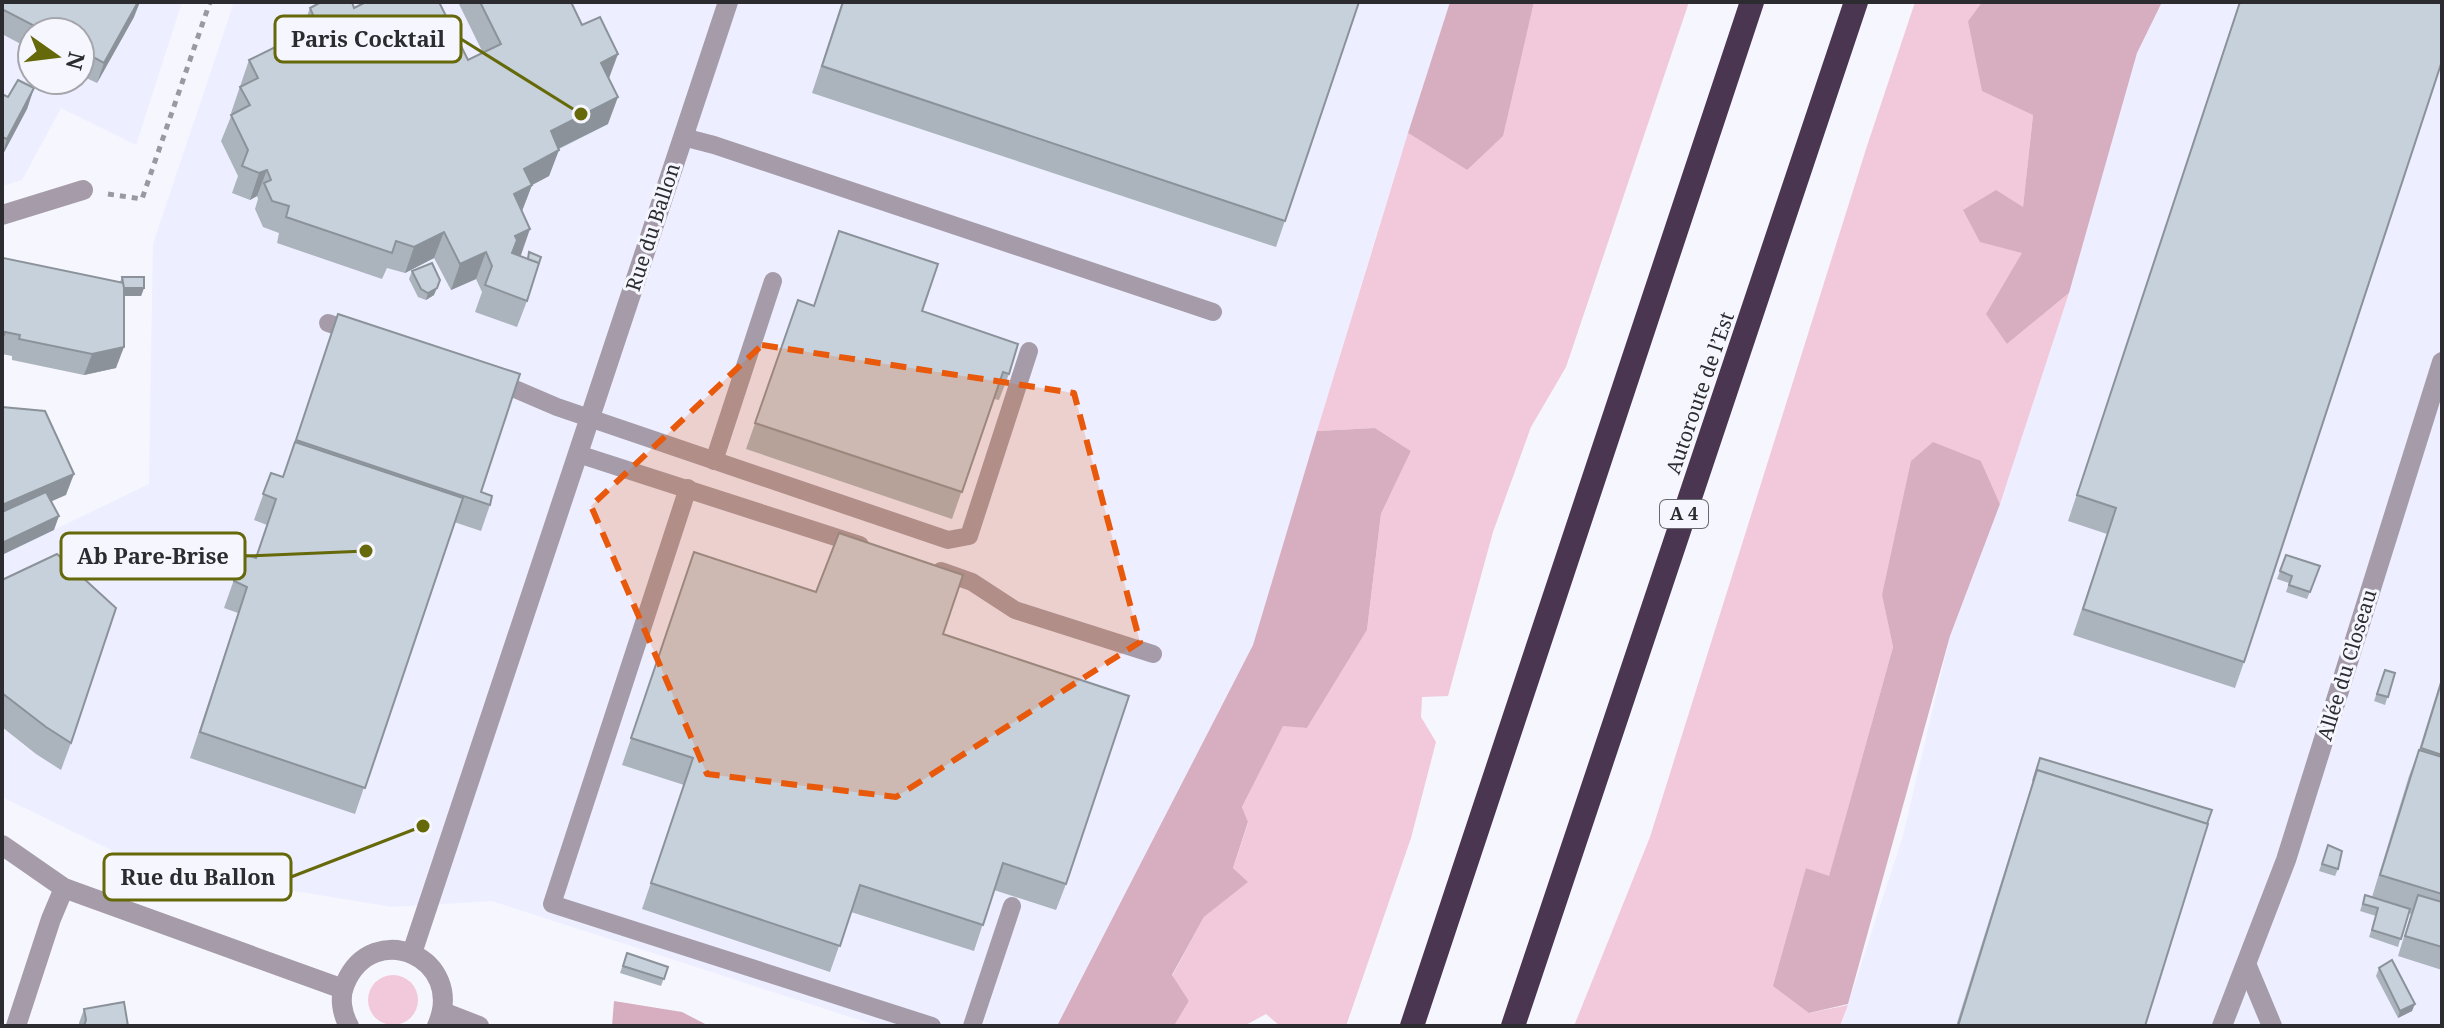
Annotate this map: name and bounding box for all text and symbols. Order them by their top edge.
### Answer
north arrow [16,16,96,96]
callout: Paris Cocktail [275,16,461,62]
text: Paris Cocktail [291,23,445,53]
text: N [60,49,93,73]
street label: Rue du Ballon [619,159,686,294]
street label: Autoroute de l’Est [1659,308,1740,477]
road number: A 4 [1660,500,1708,528]
callout: Ab Pare-Brise [61,533,245,579]
text: Ab Pare-Brise [77,540,229,570]
street label: Allée du Closeau [2311,586,2382,744]
callout: Rue du Ballon [104,854,291,900]
text: Rue du Ballon [121,861,276,891]

